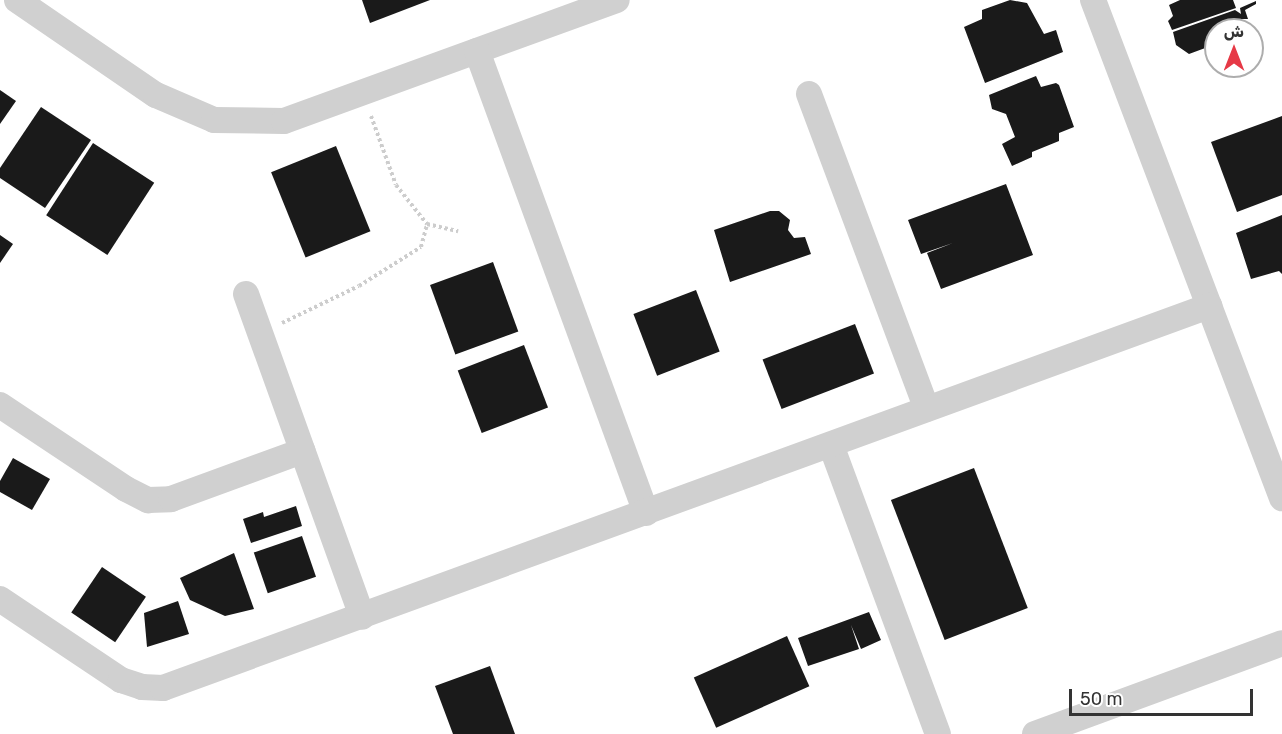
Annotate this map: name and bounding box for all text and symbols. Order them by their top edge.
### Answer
north arrow [1204,18,1264,78]
text: ش [1224,22,1244,41]
scale bar [1072,677,1256,715]
text: 50 m [1080,688,1123,710]

